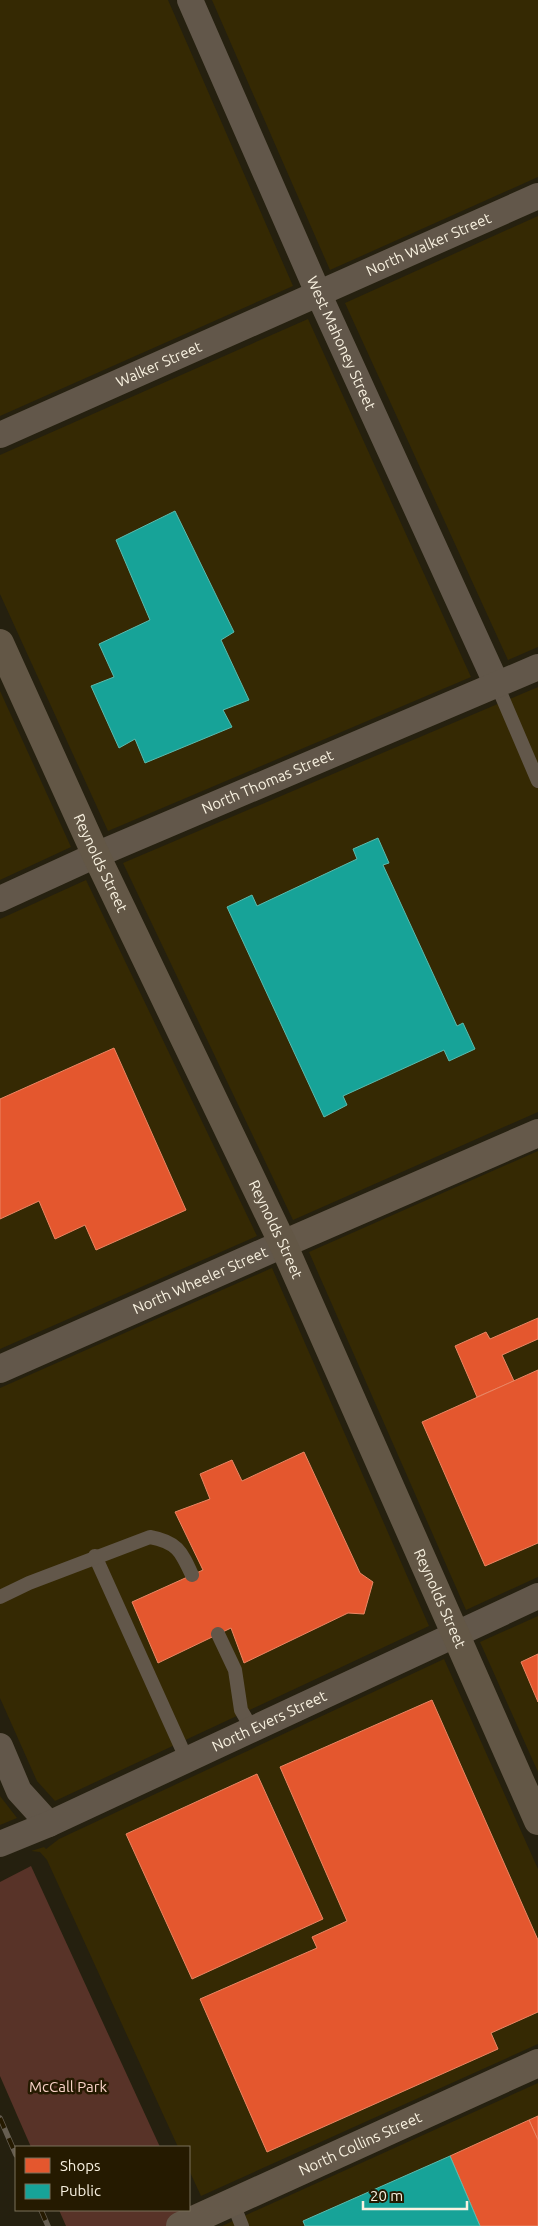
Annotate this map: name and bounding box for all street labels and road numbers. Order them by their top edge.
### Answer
street label: North Walker Street [363,209,494,279]
street label: West Mahoney Street [304,273,379,413]
street label: Walker Street [113,337,204,390]
street label: North Thomas Street [199,746,336,817]
street label: Reynolds Street [71,811,131,915]
street label: Reynolds Street [246,1177,306,1281]
street label: North Wheeler Street [130,1243,270,1317]
street label: Reynolds Street [411,1546,470,1651]
street label: North Evers Street [209,1687,329,1755]
street label: North Collins Street [296,2108,424,2179]

